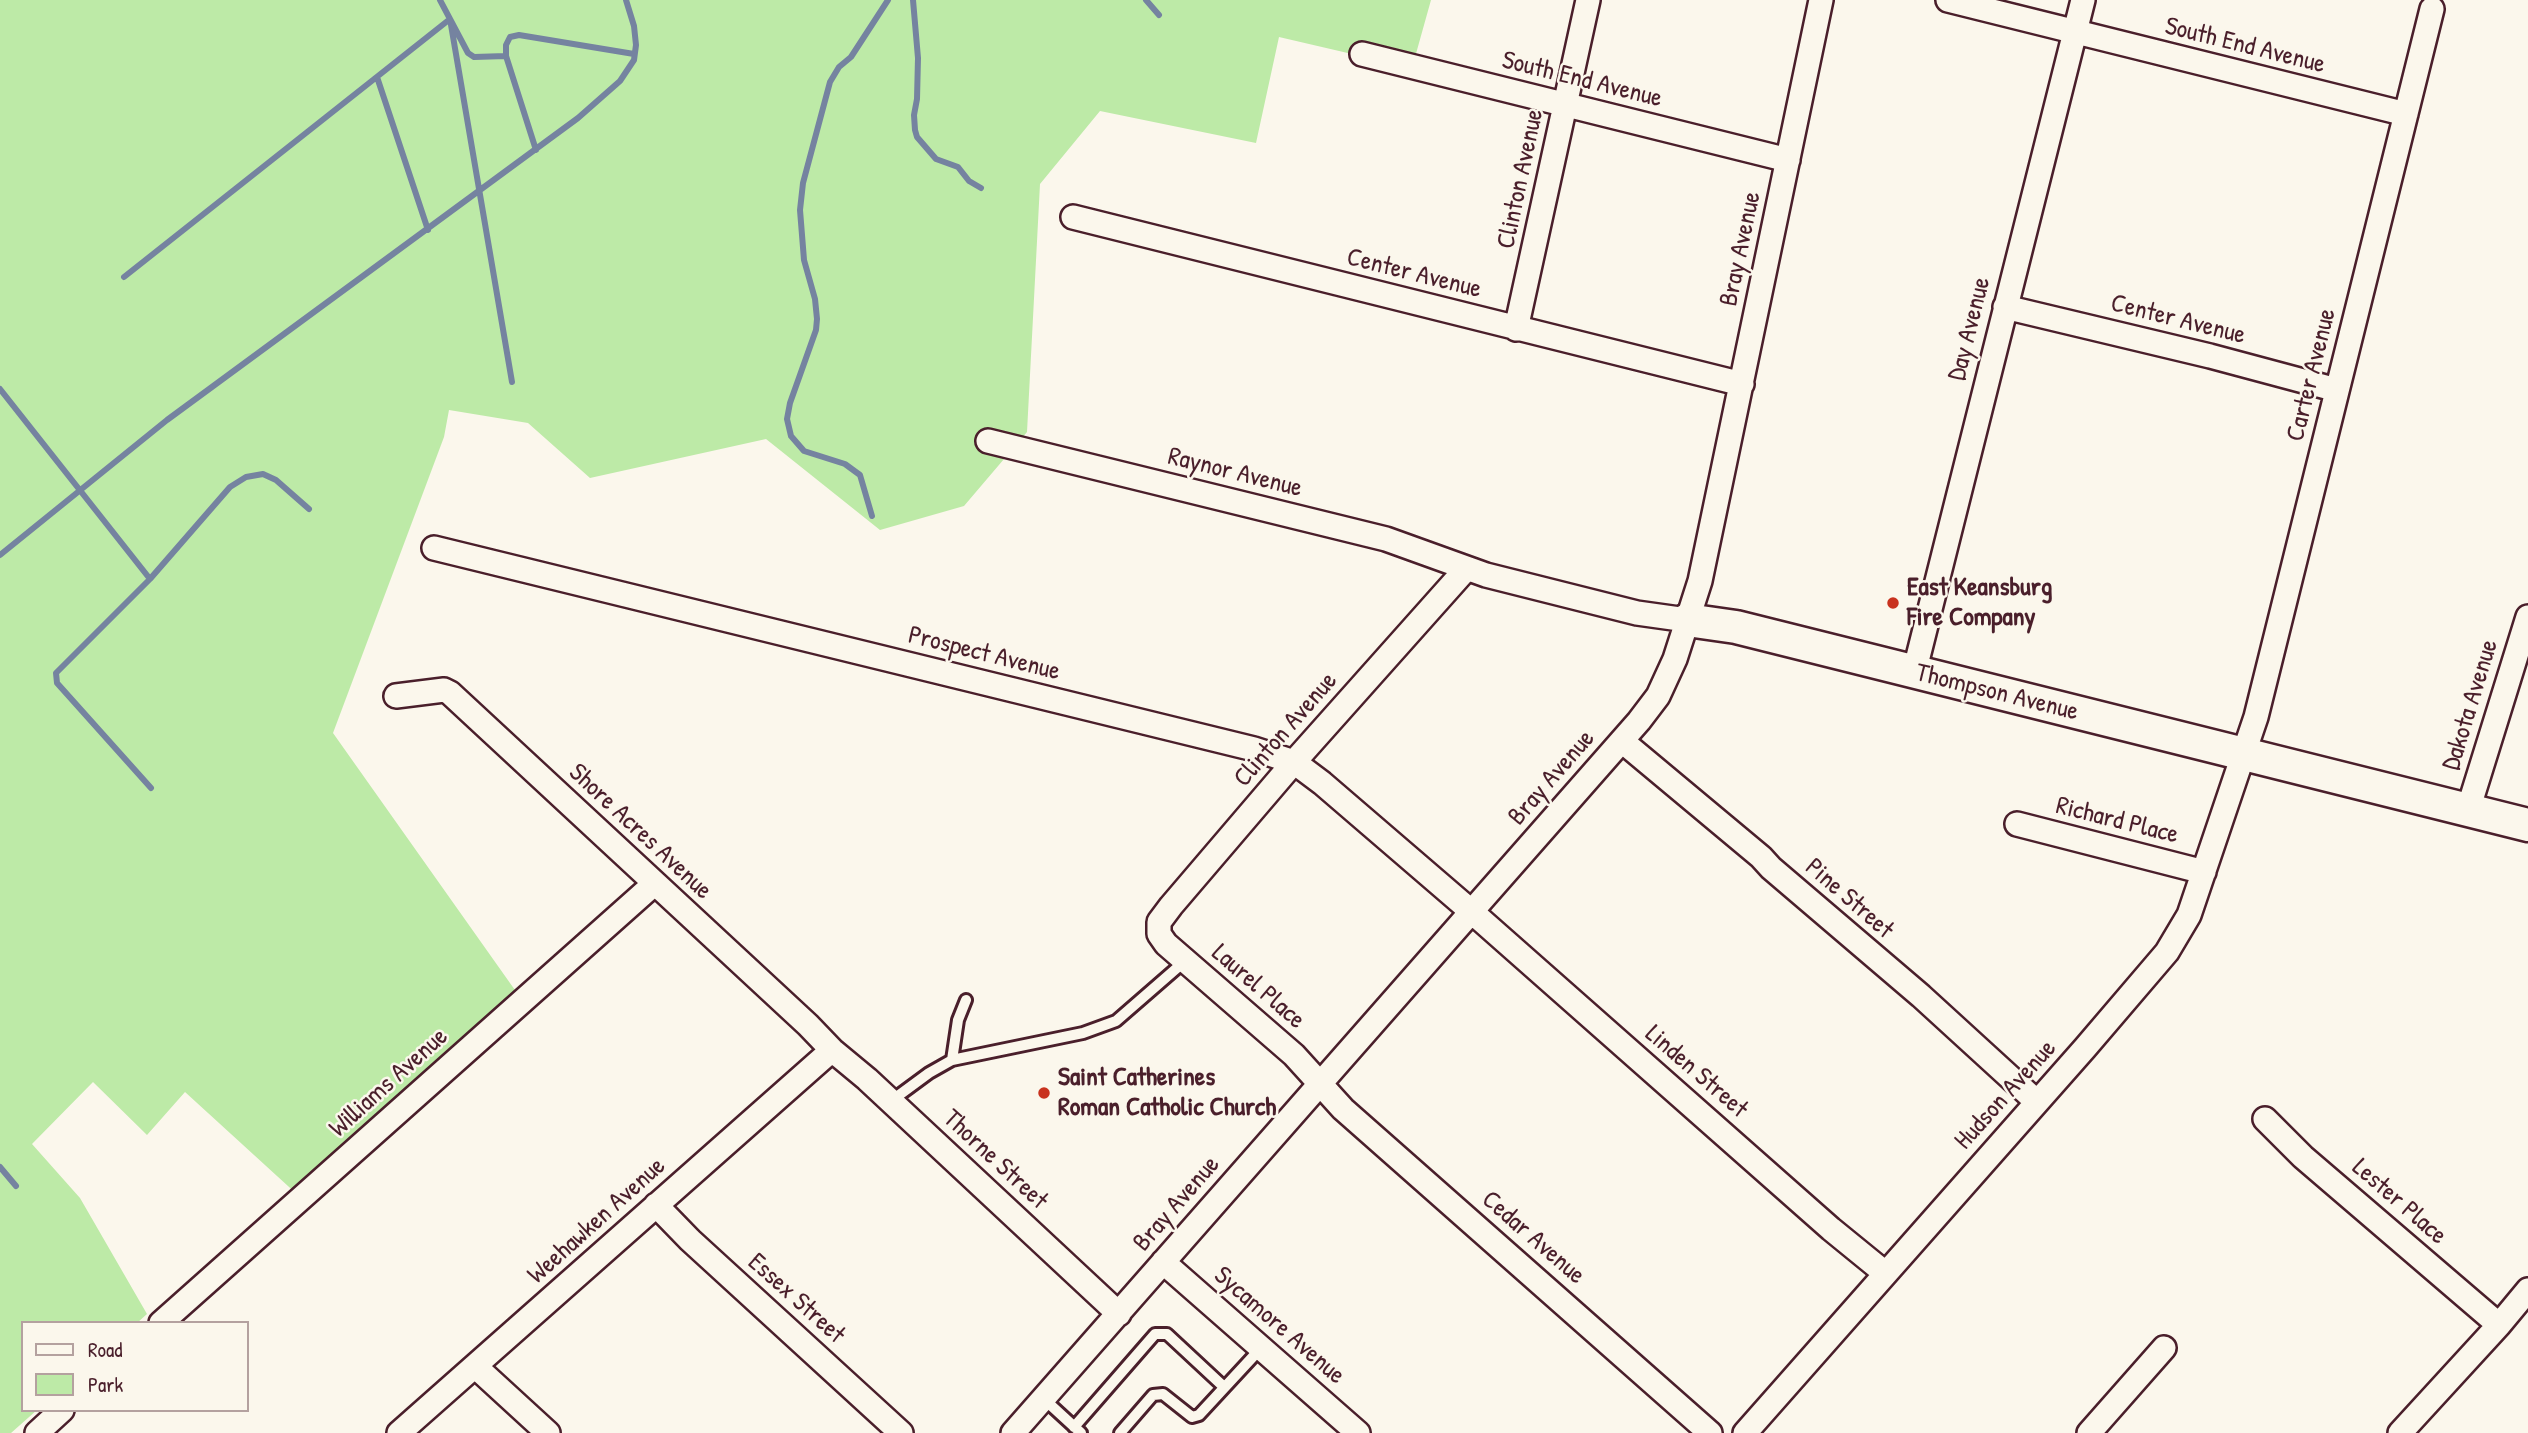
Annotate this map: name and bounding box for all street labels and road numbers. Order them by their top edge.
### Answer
street label: South End Avenue [2162,11,2328,81]
street label: South End Avenue [1499,45,1665,115]
street label: Clinton Avenue [1491,106,1551,252]
street label: Bray Avenue [1714,189,1768,309]
street label: Center Avenue [1343,242,1485,306]
street label: Day Avenue [1942,274,1998,384]
street label: Center Avenue [2107,288,2249,352]
street label: Carter Avenue [2280,305,2344,445]
street label: Raynor Avenue [1165,441,1305,505]
street label: Prospect Avenue [905,620,1063,688]
street label: Dakota Avenue [2436,636,2506,774]
street label: Thompson Avenue [1912,658,2082,728]
street label: Clinton Avenue [1228,666,1344,794]
street label: Bray Avenue [1502,724,1602,832]
street label: Shore Acres Avenue [562,758,718,906]
street label: Richard Place [2053,791,2181,851]
street label: Pine Street [1798,852,1900,946]
street label: Laurel Place [1205,938,1311,1036]
street label: Linden Street [1638,1019,1754,1125]
street label: Williams Avenue [323,1022,455,1144]
street label: Hudson Avenue [1949,1034,2063,1156]
street label: Thorne Street [936,1104,1054,1216]
street label: Bray Avenue [1127,1150,1227,1258]
street label: Weehawken Avenue [522,1151,672,1291]
street label: Lester Place [2345,1152,2453,1252]
street label: Cedar Avenue [1475,1185,1591,1291]
street label: Essex Street [741,1247,851,1351]
street label: Sycamore Avenue [1207,1261,1351,1391]

